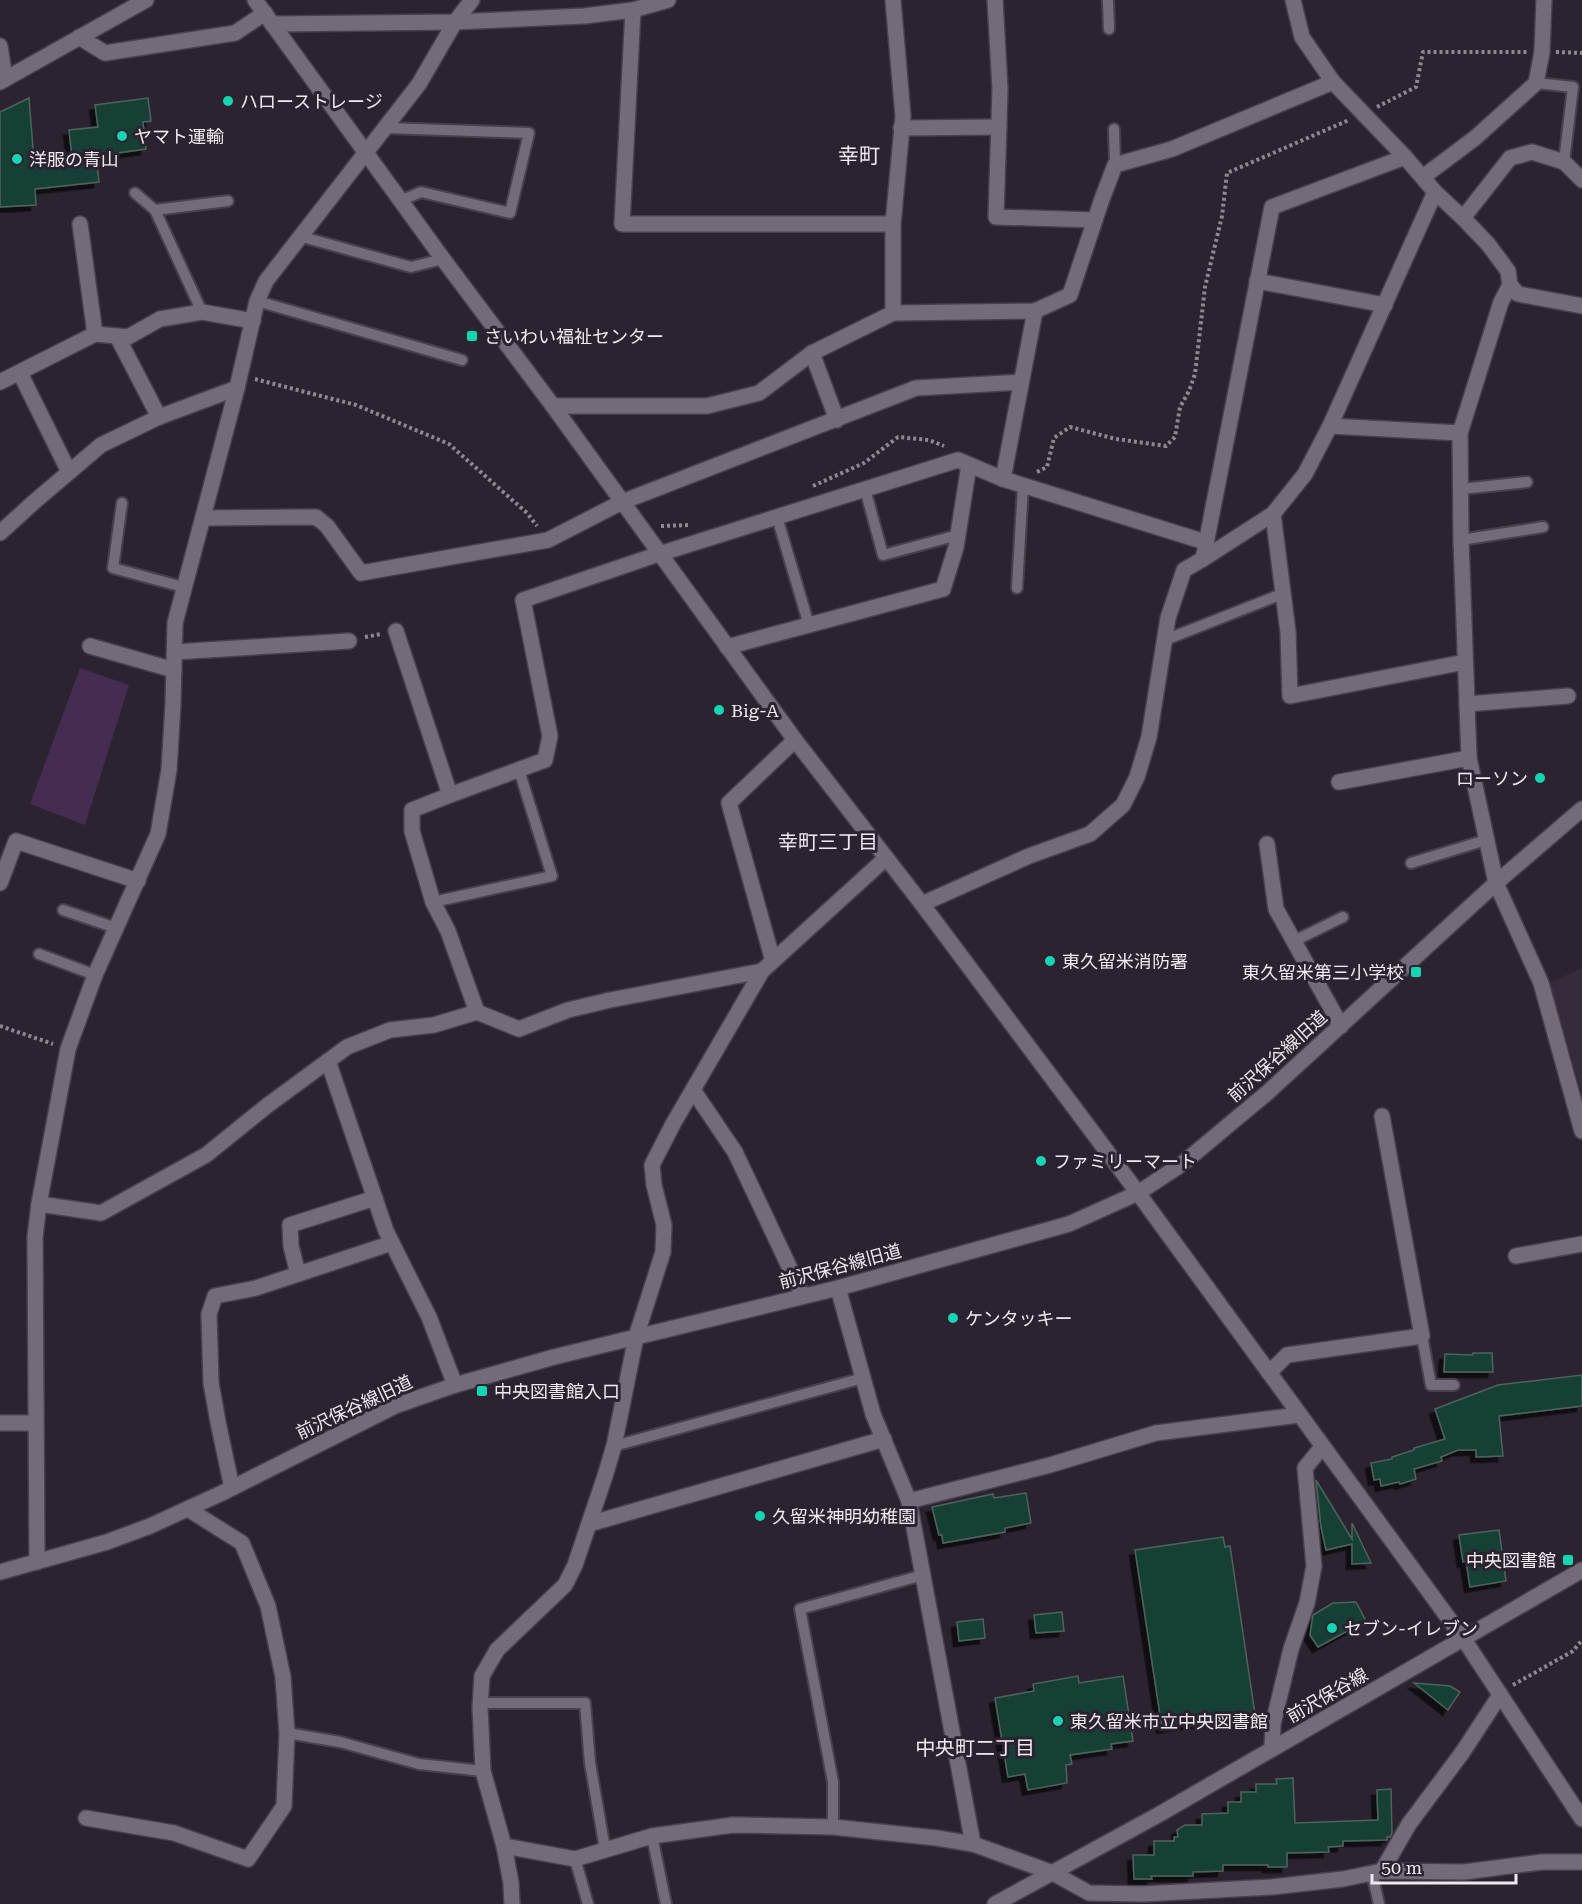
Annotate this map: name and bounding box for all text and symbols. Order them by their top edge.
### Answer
place label: ハローストレージ [240,91,383,112]
marker: ハローストレージ [221,94,235,108]
place label: ヤマト運輸 [134,126,224,147]
marker: ヤマト運輸 [115,129,129,143]
district label: 幸町 [838,144,880,168]
place label: 洋服の青山 [29,149,119,170]
marker: 洋服の青山 [10,152,24,166]
place label: さいわい福祉センター [484,326,664,347]
marker: さいわい福祉センター [465,329,479,343]
place label: Big-A [731,700,779,721]
marker: Big-A [712,703,726,717]
place label: ローソン [1456,768,1528,789]
marker: ローソン [1533,771,1547,785]
district label: 幸町三丁目 [778,830,878,854]
place label: 東久留米消防署 [1062,951,1188,972]
marker: 東久留米消防署 [1043,954,1057,968]
place label: 東久留米第三小学校 [1242,962,1404,983]
marker: 東久留米第三小学校 [1409,965,1423,979]
street label: 前沢保谷線旧道 [1223,1006,1331,1106]
place label: ファミリーマート [1053,1151,1197,1172]
marker: ファミリーマート [1034,1154,1048,1168]
street label: 前沢保谷線旧道 [776,1240,904,1292]
place label: ケンタッキー [965,1308,1072,1329]
marker: ケンタッキー [946,1311,960,1325]
street label: 前沢保谷線旧道 [292,1371,416,1443]
place label: 中央図書館入口 [494,1381,620,1402]
marker: 中央図書館入口 [475,1384,489,1398]
place label: 久留米神明幼稚園 [772,1506,916,1527]
marker: 久留米神明幼稚園 [753,1509,767,1523]
place label: 中央図書館 [1466,1550,1556,1571]
marker: 中央図書館 [1561,1553,1575,1567]
place label: セブン-イレブン [1344,1618,1478,1639]
marker: セブン-イレブン [1325,1621,1339,1635]
street label: 前沢保谷線 [1283,1663,1371,1727]
place label: 東久留米市立中央図書館 [1070,1711,1268,1732]
marker: 東久留米市立中央図書館 [1051,1714,1065,1728]
district label: 中央町二丁目 [915,1736,1035,1760]
scale bar [1372,1847,1516,1885]
text: 50 m [1381,1857,1422,1878]

